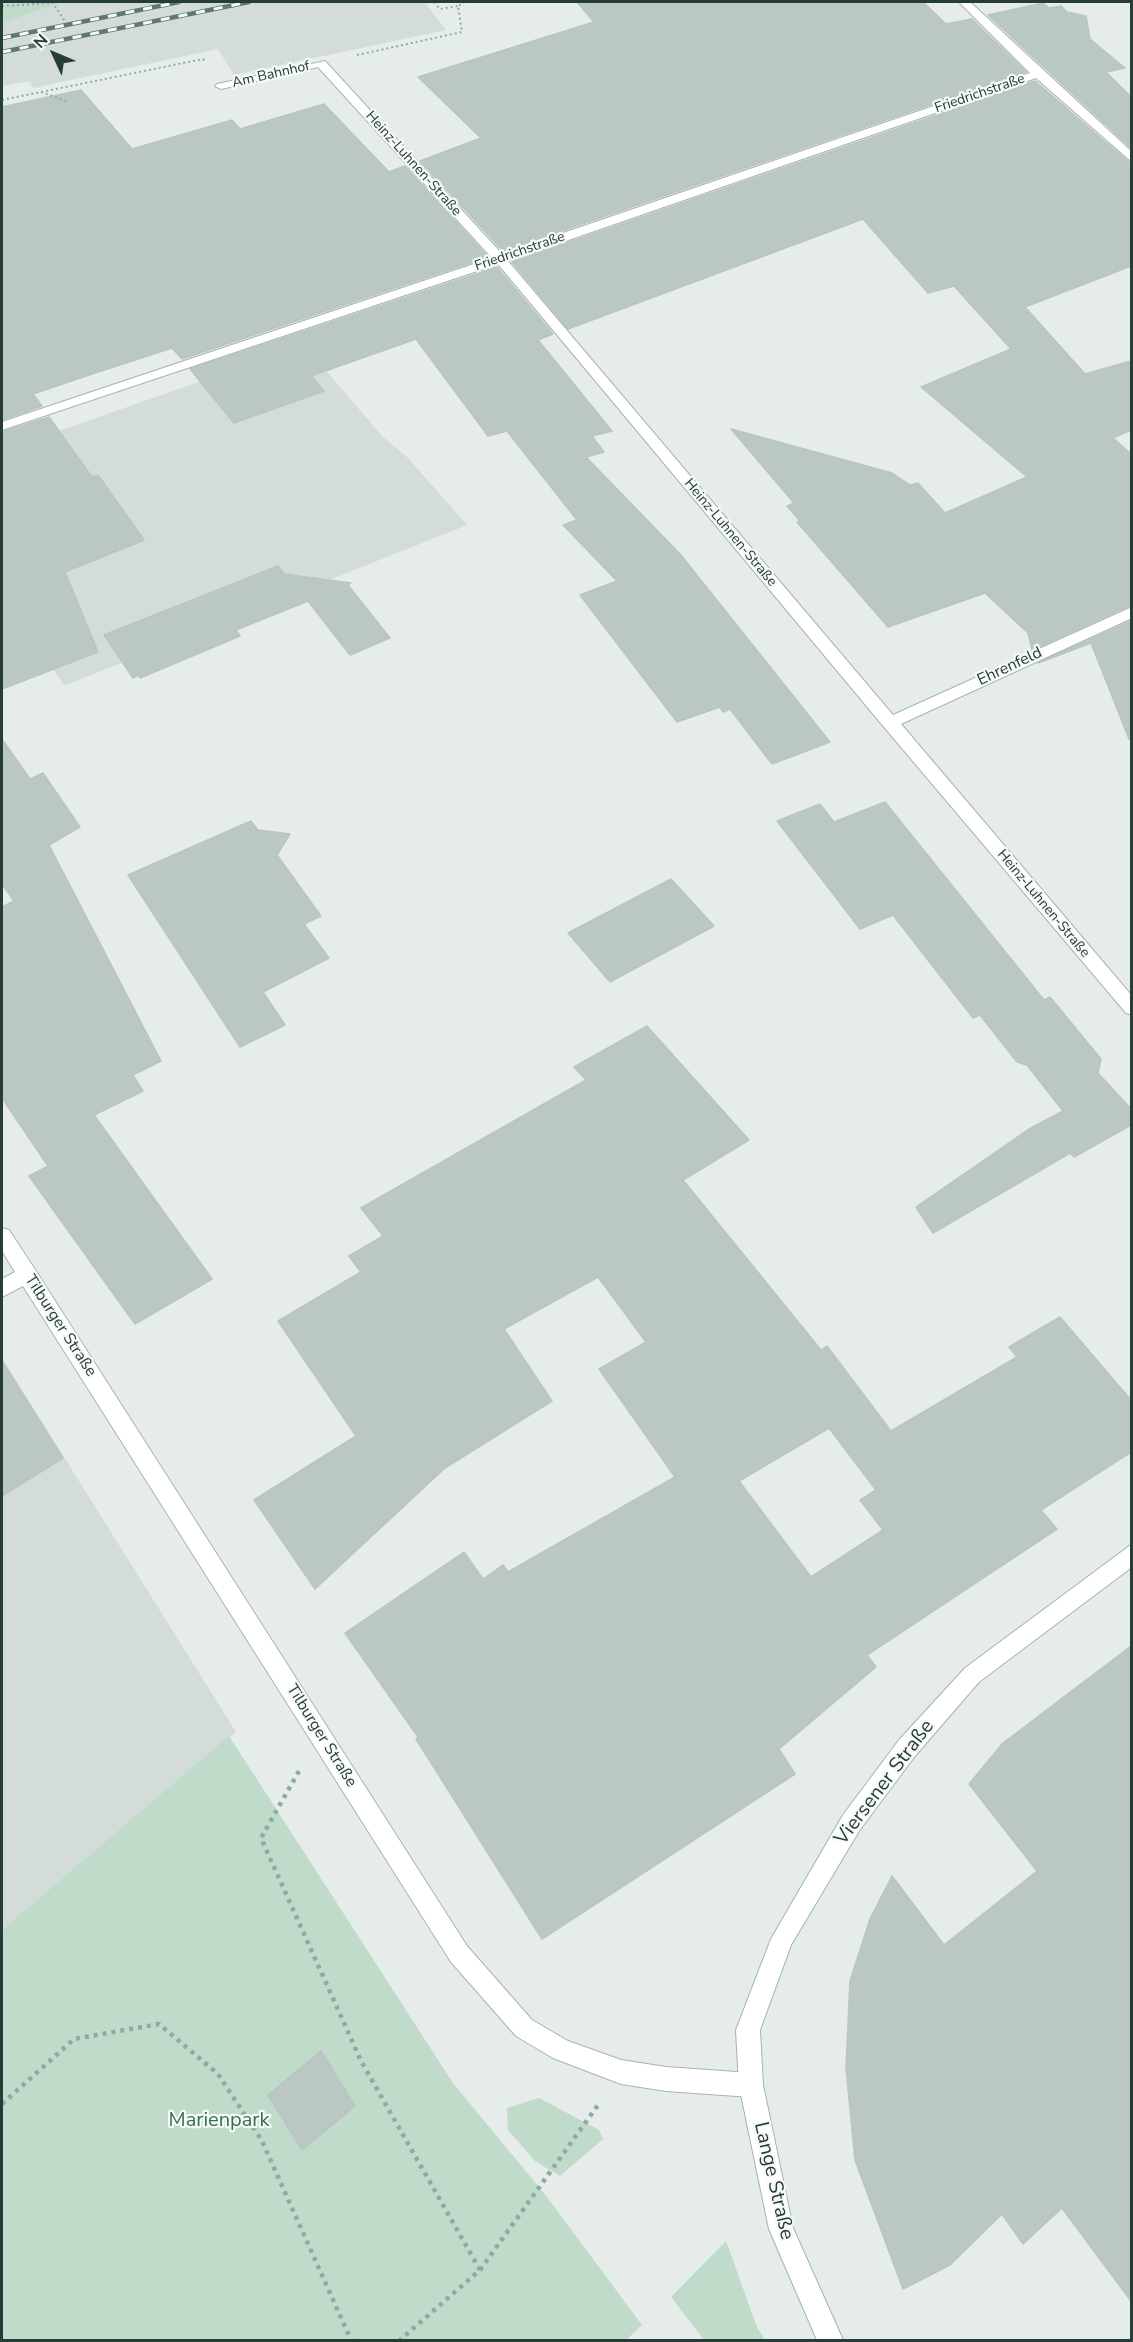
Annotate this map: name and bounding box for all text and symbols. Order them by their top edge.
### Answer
north arrow [24,24,84,84]
text: N [29,30,53,53]
street label: Am Bahnhof [231,58,311,92]
street label: Friedrichstraße [933,71,1027,117]
street label: Heinz-Luhnen-Straße [361,108,465,220]
street label: Friedrichstraße [473,229,567,275]
street label: Heinz-Luhnen-Straße [680,476,780,590]
street label: Ehrenfeld [975,644,1045,690]
street label: Heinz-Luhnen-Straße [993,847,1093,961]
street label: Tilburger Straße [20,1271,100,1381]
street label: Tilburger Straße [282,1681,360,1791]
street label: Viersener Straße [830,1716,940,1850]
park label: Marienpark [169,2109,269,2133]
street label: Lange Straße [748,2120,798,2242]

